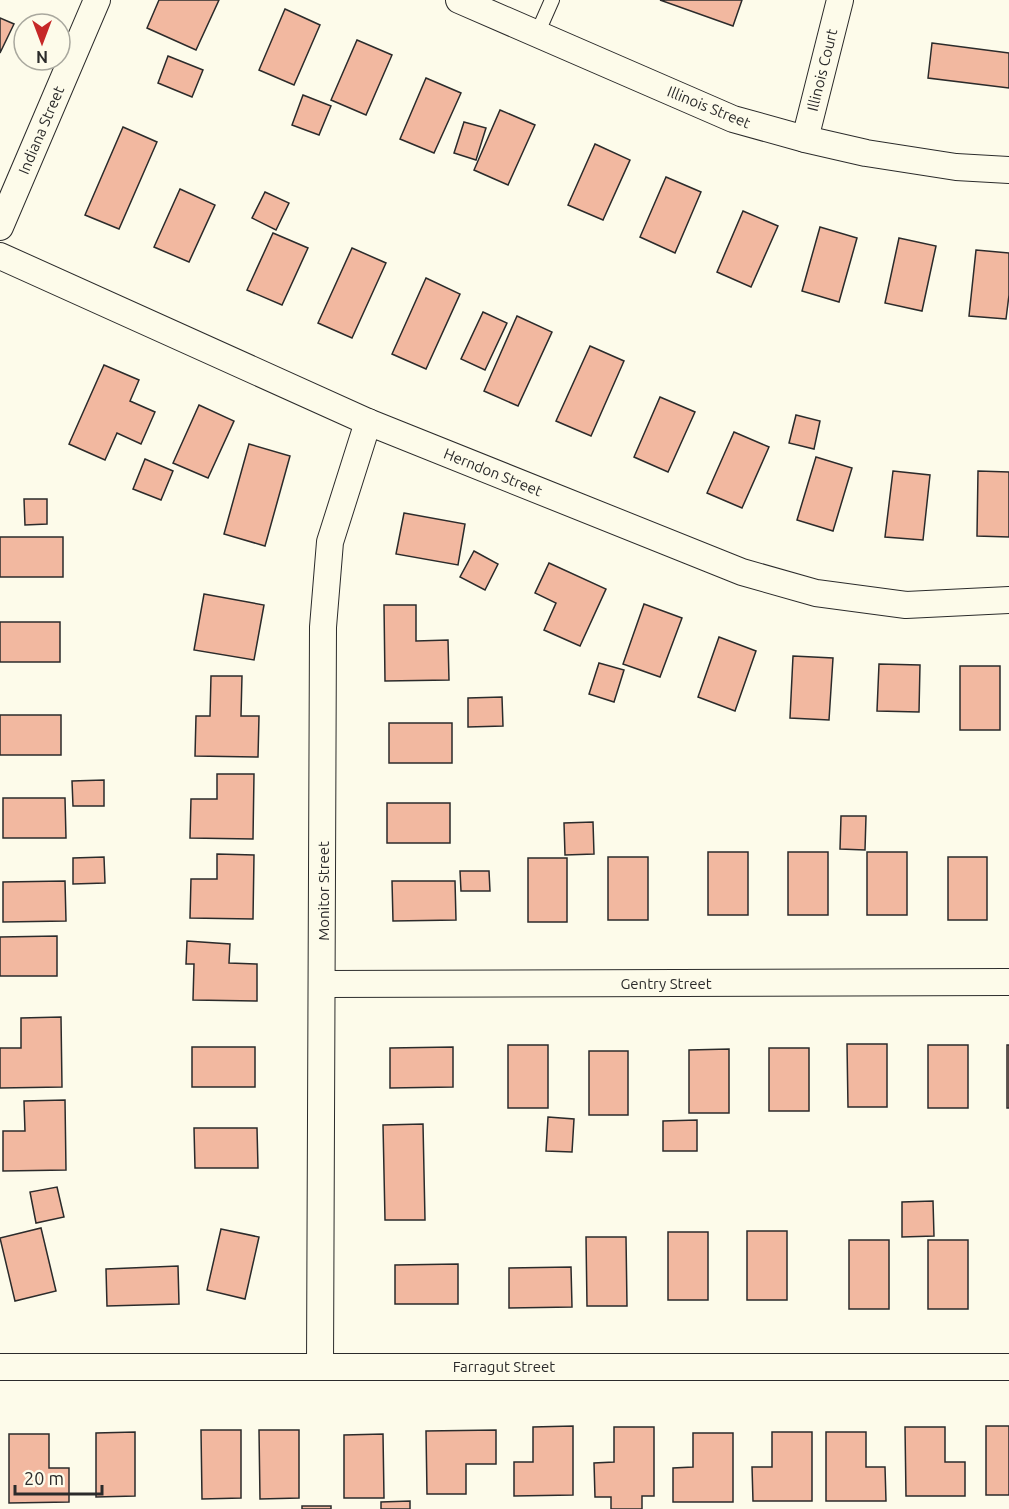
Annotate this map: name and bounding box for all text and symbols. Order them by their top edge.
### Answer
north arrow [12,12,72,72]
street label: Illinois Court [804,27,840,113]
text: N [36,48,48,66]
street label: Indiana Street [15,83,67,177]
street label: Illinois Street [665,83,753,131]
street label: Herndon Street [441,445,545,499]
street label: Monitor Street [315,841,332,941]
street label: Gentry Street [620,975,712,992]
street label: Farragut Street [453,1358,555,1375]
scale bar [15,1458,102,1496]
text: 20 m [24,1468,64,1488]

